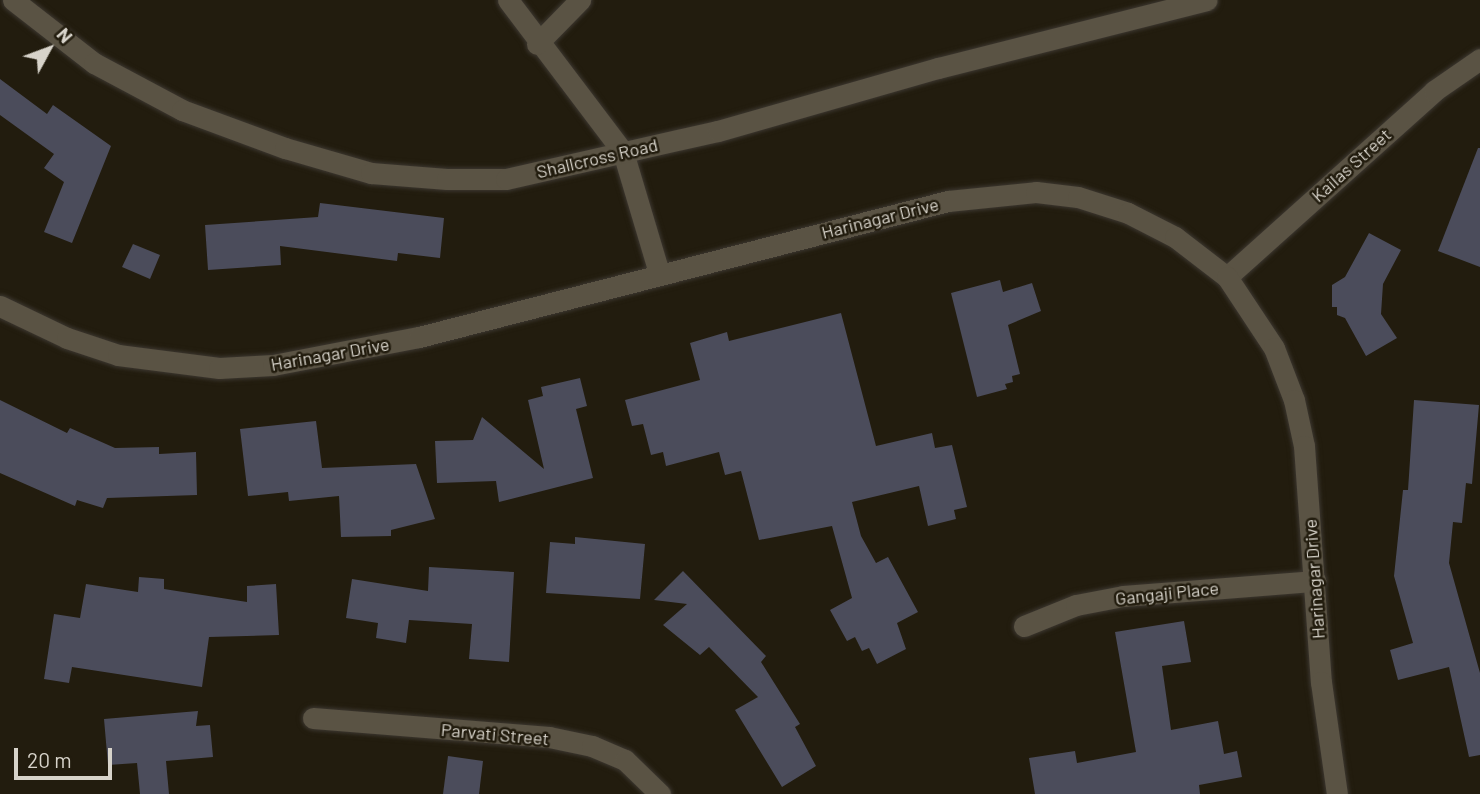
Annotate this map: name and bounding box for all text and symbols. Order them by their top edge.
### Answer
north arrow [14,14,84,84]
text: N [52,23,78,47]
street label: Kailas Street [1307,124,1395,206]
street label: Shallcross Road [534,134,660,182]
street label: Harinagar Drive [819,193,941,243]
street label: Harinagar Drive [269,333,391,375]
street label: Harinagar Drive [1299,518,1329,640]
street label: Gangaji Place [1114,577,1220,609]
street label: Parvati Street [440,719,550,749]
scale bar [18,734,116,778]
text: 20 m [27,747,72,772]

